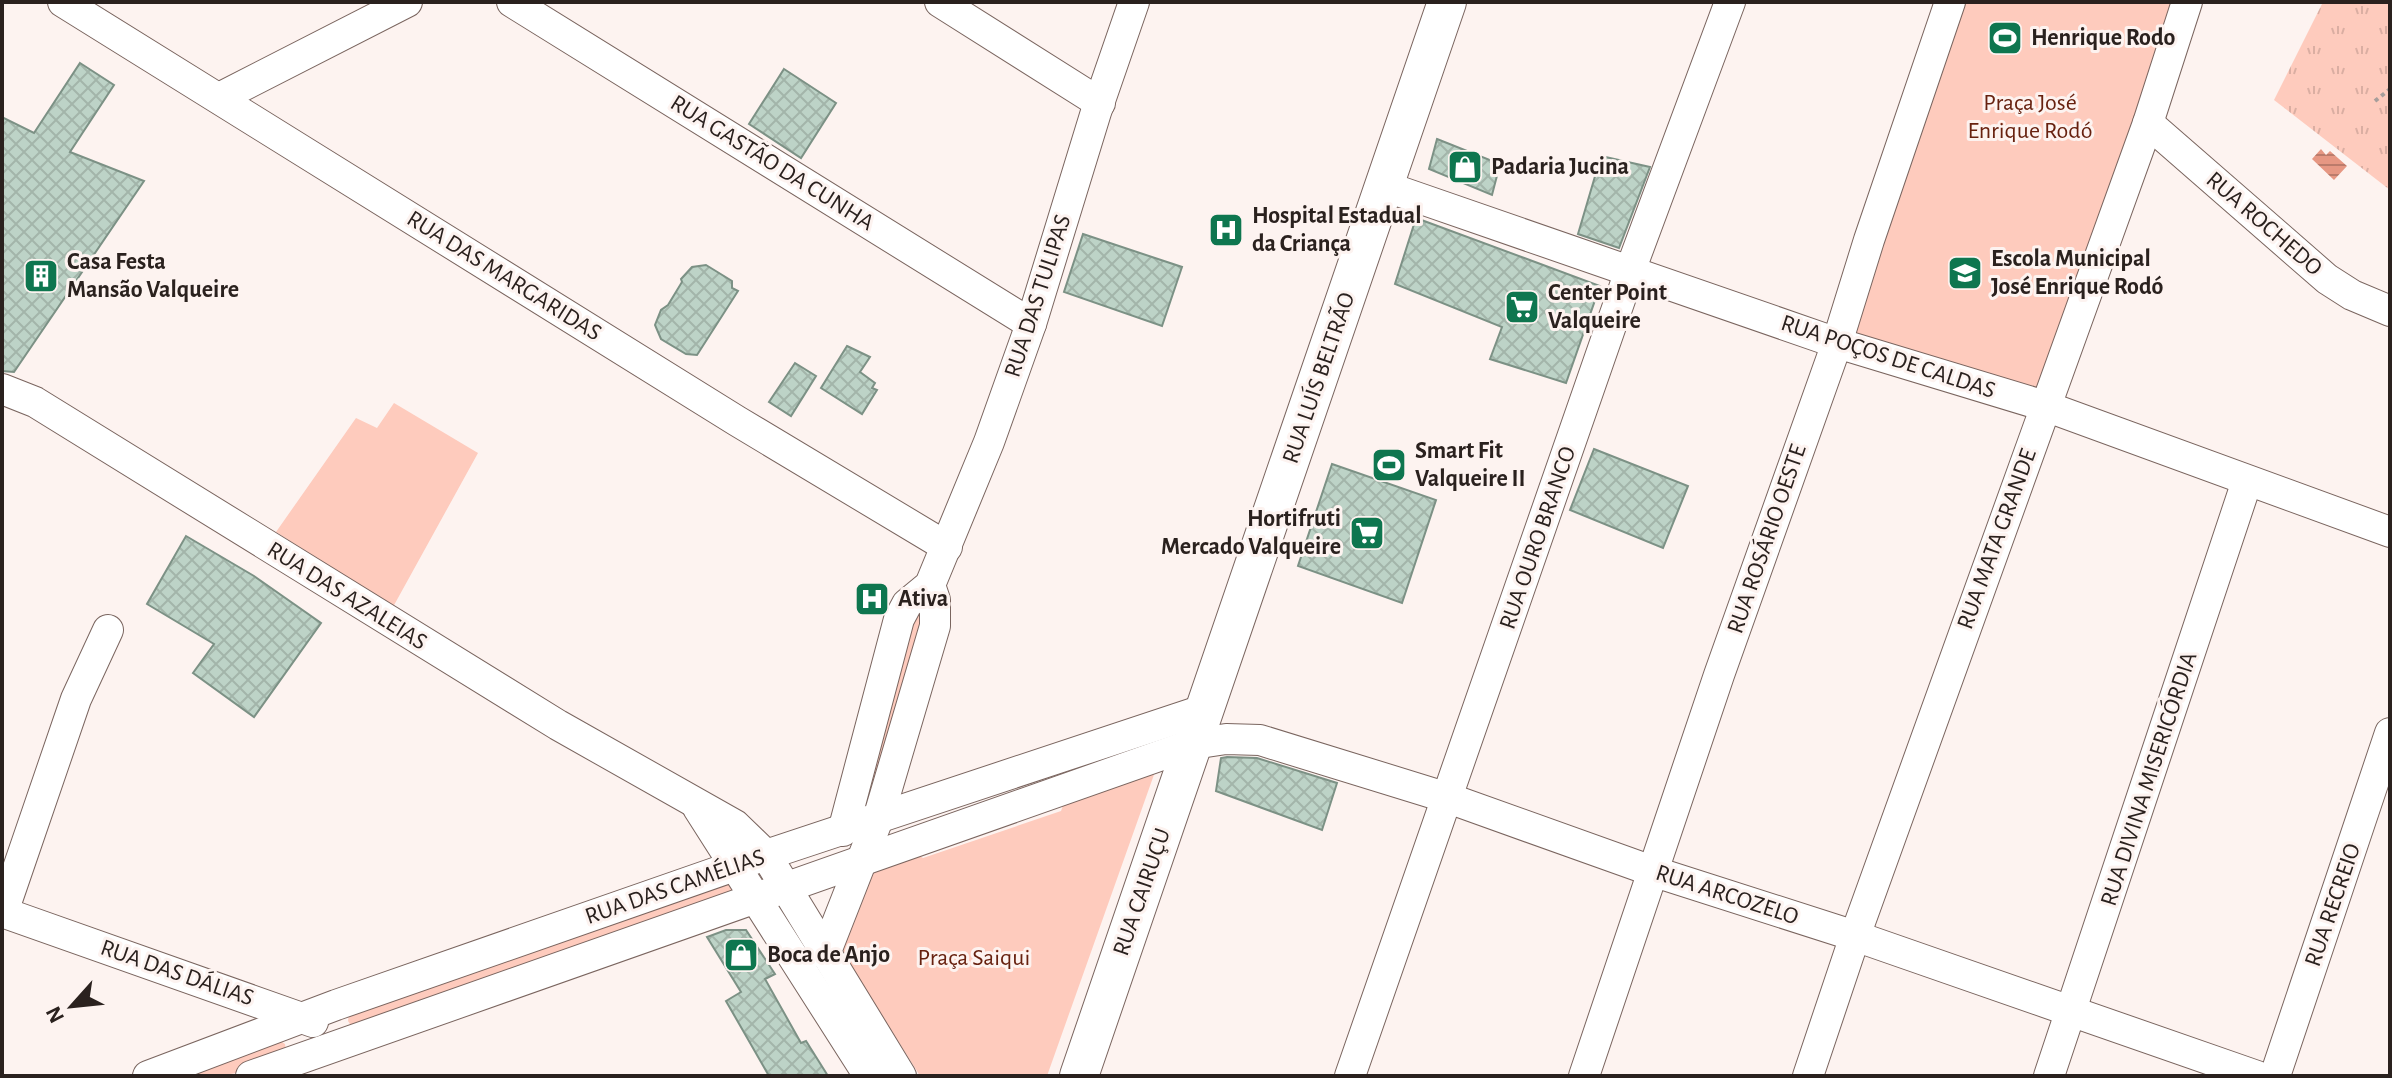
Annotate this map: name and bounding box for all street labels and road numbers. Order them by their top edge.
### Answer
street label: RUA GASTÃO DA CUNHA [666,89,879,235]
street label: RUA ROCHEDO [2201,167,2327,281]
street label: RUA DAS MARGARIDAS [403,206,605,346]
street label: RUA DAS TULIPAS [1000,212,1076,380]
street label: RUA LUÍS BELTRÃO [1277,289,1360,467]
street label: RUA POÇOS DE CALDAS [1778,311,1998,403]
street label: RUA ROSÁRIO OESTE [1721,440,1811,637]
street label: RUA OURO BRANCO [1495,444,1581,632]
street label: RUA MATA GRANDE [1953,445,2041,632]
street label: RUA DAS AZALEIAS [263,537,431,655]
street label: RUA DIVINA MISERICÓRDIA [2095,648,2201,909]
street label: RUA CAIRUÇU [1109,825,1175,959]
street label: RUA RECREIO [2301,840,2365,970]
street label: RUA DAS CAMÉLIAS [582,843,768,929]
street label: RUA ARCOZELO [1653,861,1801,929]
street label: RUA DAS DÁLIAS [97,934,257,1010]

